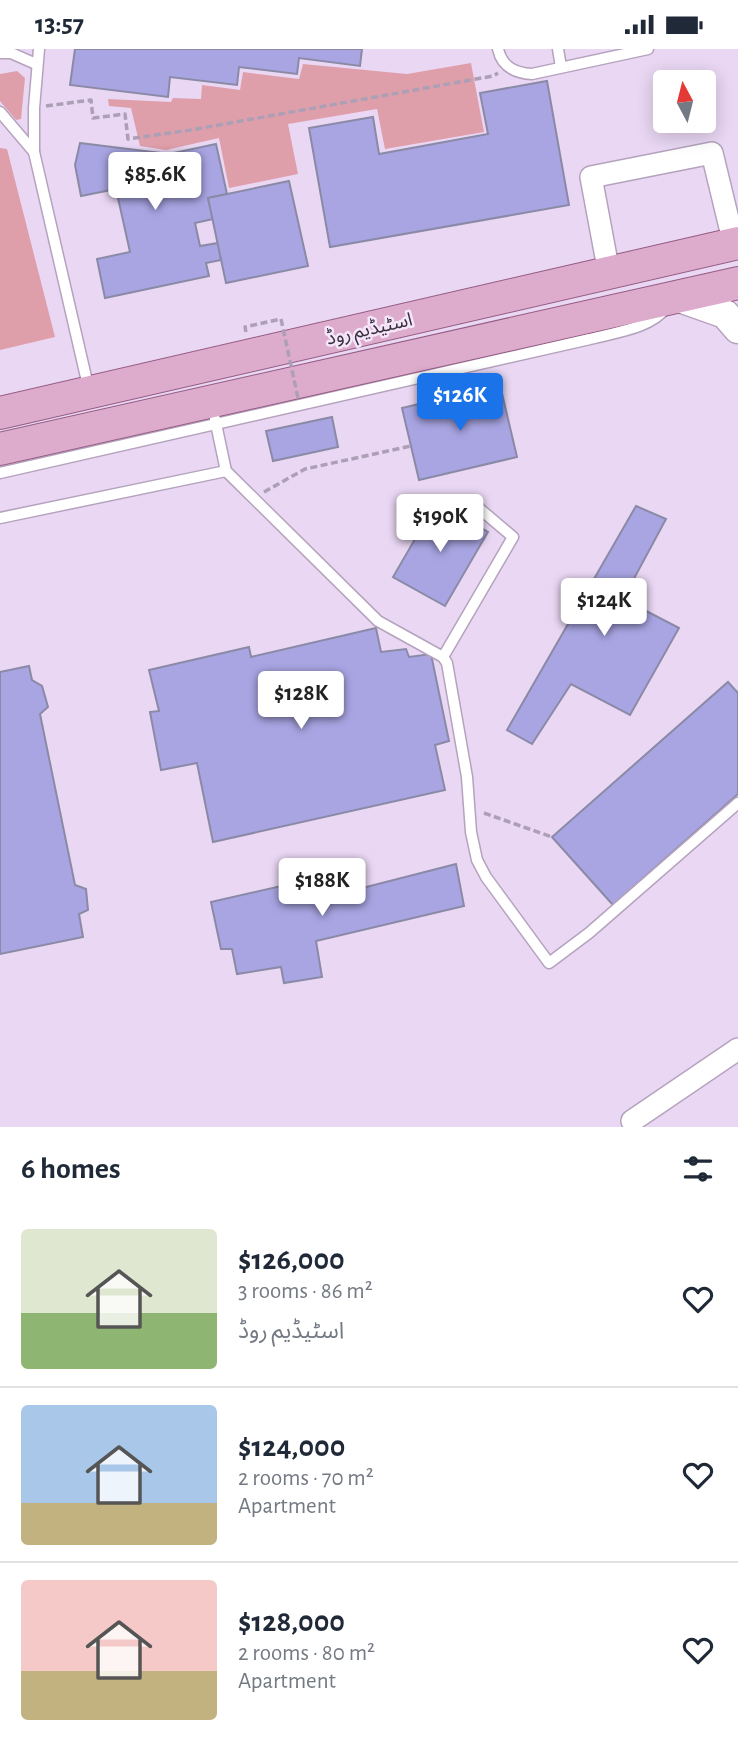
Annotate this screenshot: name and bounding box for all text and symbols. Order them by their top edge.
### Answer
text: 13:57 [35,11,84,37]
north arrow [653,70,716,133]
map controls [653,70,716,133]
pin: $85.6K [98,153,212,212]
text: $85.6K [124,163,186,186]
street label: اسٹیڈیم روڈ [324,309,415,352]
pin: $126K [411,373,509,433]
text: $126K [433,384,487,407]
pin: $190K [391,495,489,554]
text: $190K [412,505,468,528]
pin: $124K [555,579,653,638]
text: $124K [577,589,631,612]
pin: $128K [252,671,350,731]
text: $128K [274,682,328,705]
pin: $188K [273,859,371,918]
text: $188K [295,869,349,892]
icon: filters [679,1150,717,1188]
text: 6 homes [21,1154,121,1184]
text: $126,000 [238,1245,345,1275]
icon: home [77,1257,161,1341]
text: 3 rooms · 86 m² [238,1280,373,1303]
icon: heart [679,1280,717,1318]
text: اسٹیڈیم روڈ [238,1320,344,1343]
text: $124,000 [238,1432,345,1462]
icon: home [77,1433,161,1517]
icon: heart [679,1456,717,1494]
text: 2 rooms · 70 m² [238,1467,374,1490]
text: Apartment [238,1495,336,1518]
text: $128,000 [238,1607,345,1637]
icon: home [77,1608,161,1692]
icon: heart [679,1631,717,1669]
text: 2 rooms · 80 m² [238,1642,375,1665]
text: Apartment [238,1670,336,1693]

